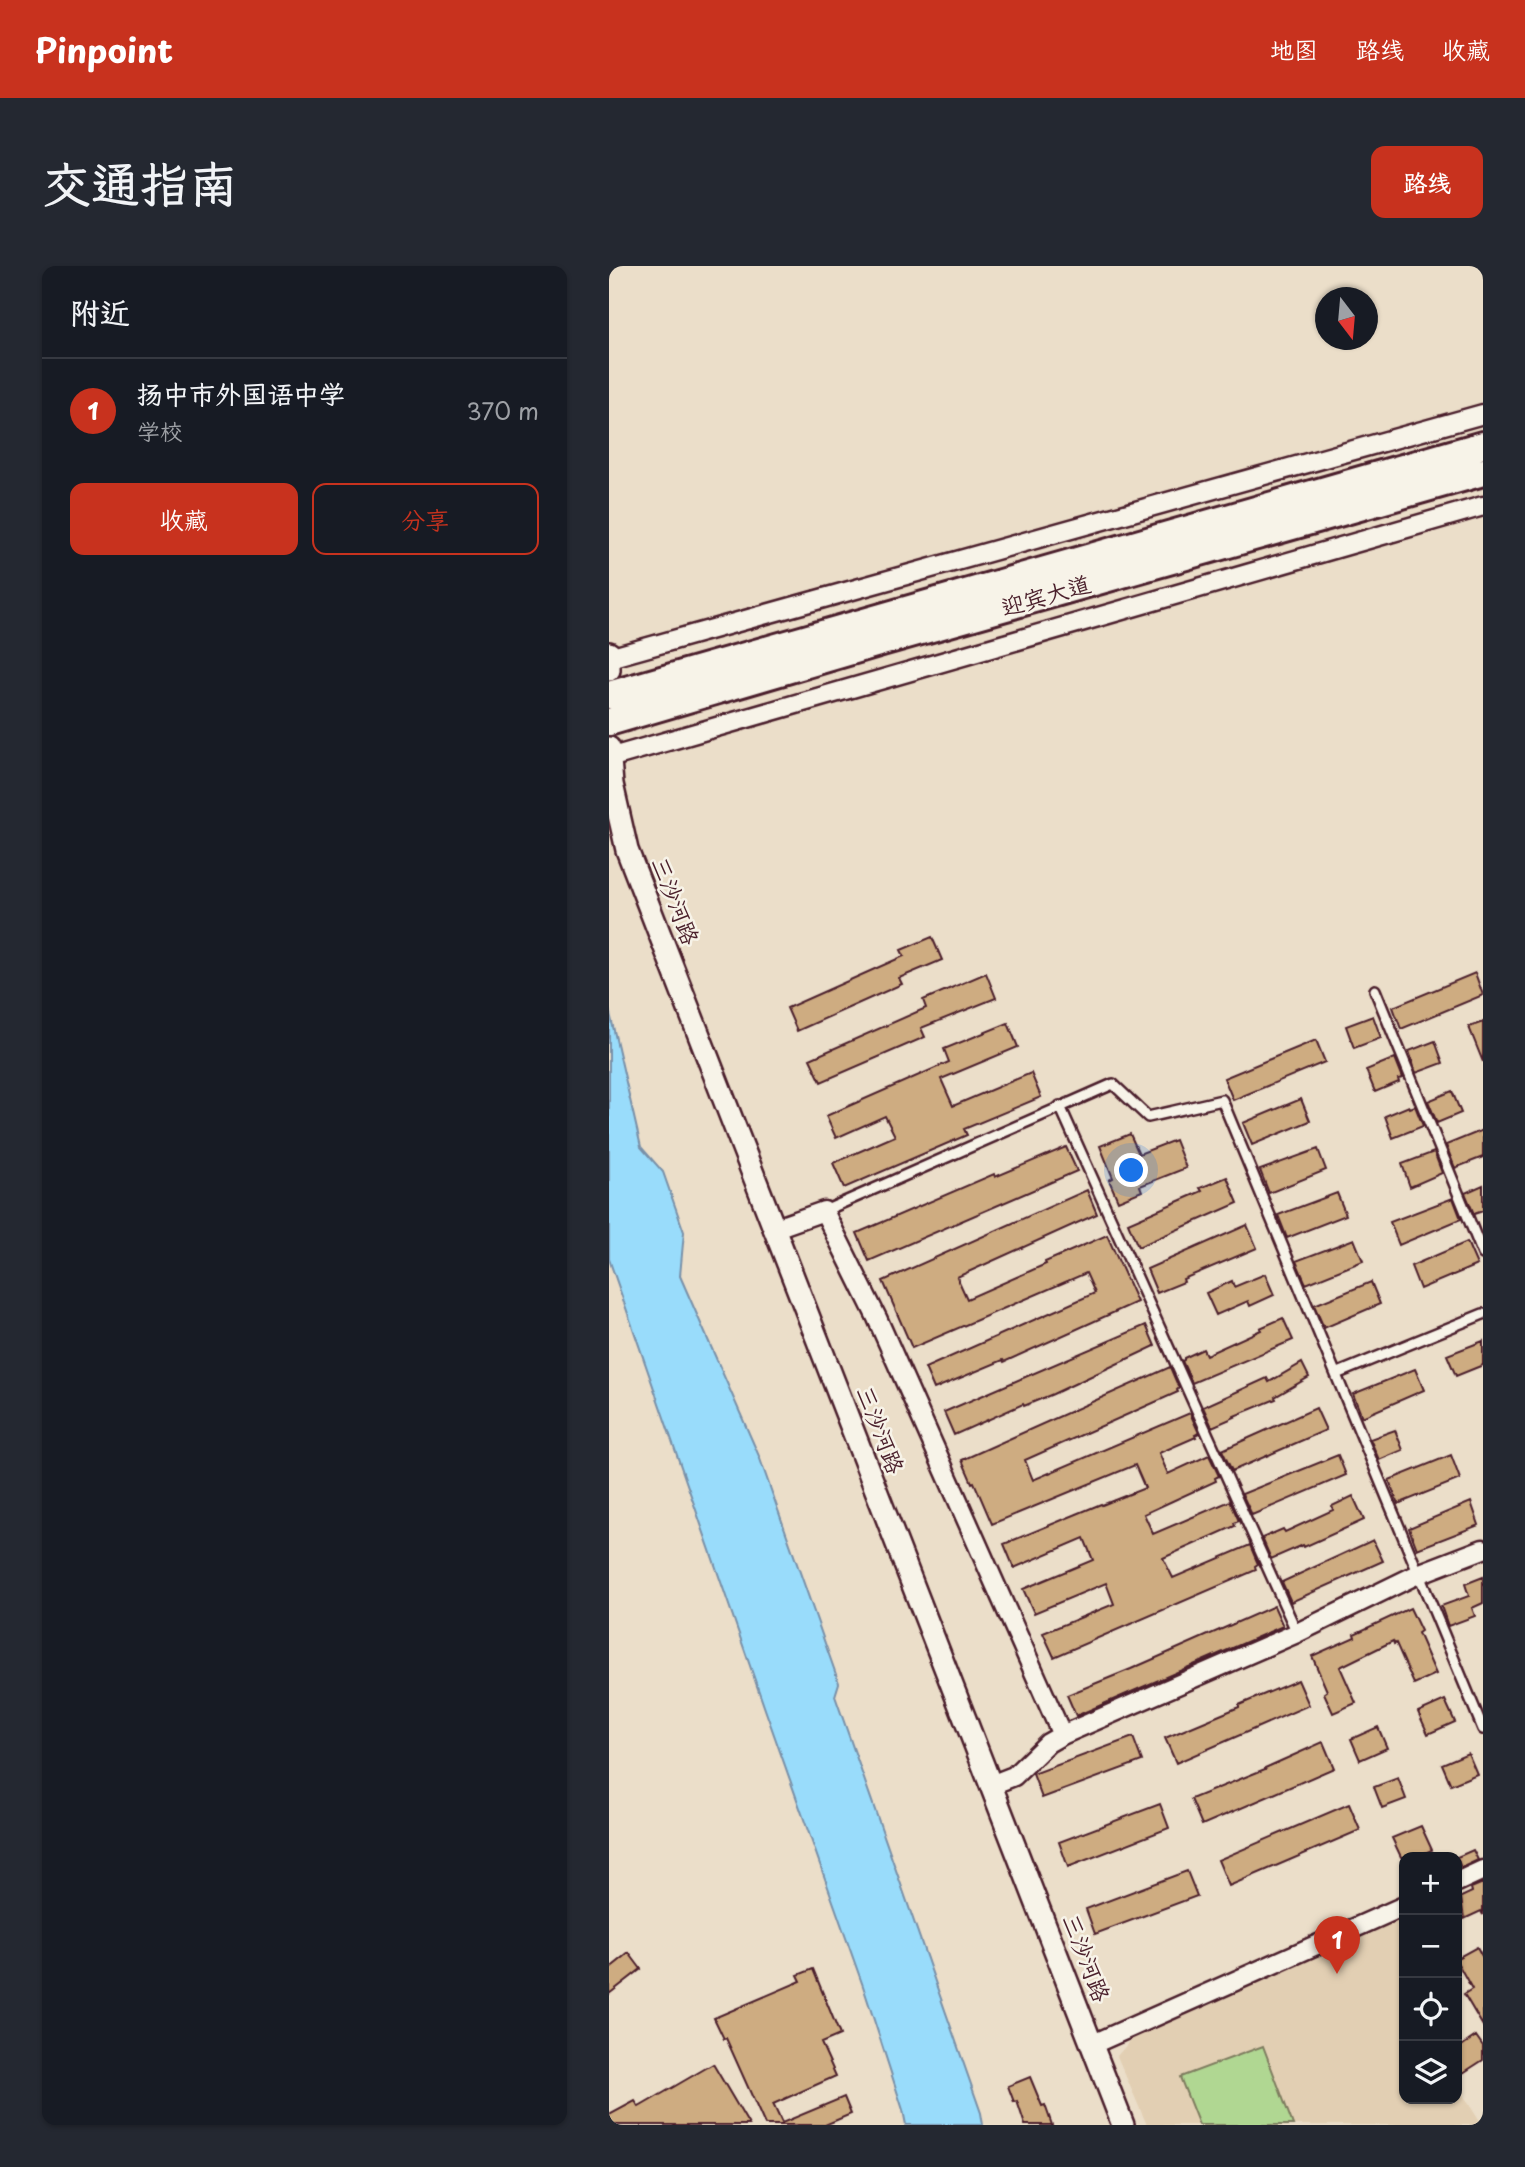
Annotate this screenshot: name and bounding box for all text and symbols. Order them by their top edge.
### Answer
text: Pinpoint [35,24,173,74]
text: 地图 [1270,31,1318,67]
text: 路线 [1356,31,1404,67]
text: 收藏 [1442,31,1490,67]
text: 交通指南 [42,145,238,219]
button: 路线 [1371,146,1483,218]
north arrow [1315,287,1378,350]
text: 附近 [70,289,130,334]
text: 扬中市外国语中学 [137,374,345,413]
text: 1 [88,393,99,428]
text: 370 m [466,393,539,428]
text: 学校 [137,413,183,448]
button: 收藏 [70,483,298,555]
button: 分享 [312,483,539,555]
street label: 迎宾大道 [997,565,1095,624]
street label: 三沙河路 [644,851,709,950]
your location [1114,1153,1148,1187]
street label: 三沙河路 [849,1380,914,1479]
map controls [1399,1852,1462,2104]
button: + [1399,1852,1462,1915]
street label: 三沙河路 [1055,1908,1120,2007]
button: − [1399,1915,1462,1978]
pin: 1 [1314,1916,1360,1974]
button: locate [1399,1978,1462,2041]
button: layers [1399,2041,1462,2104]

